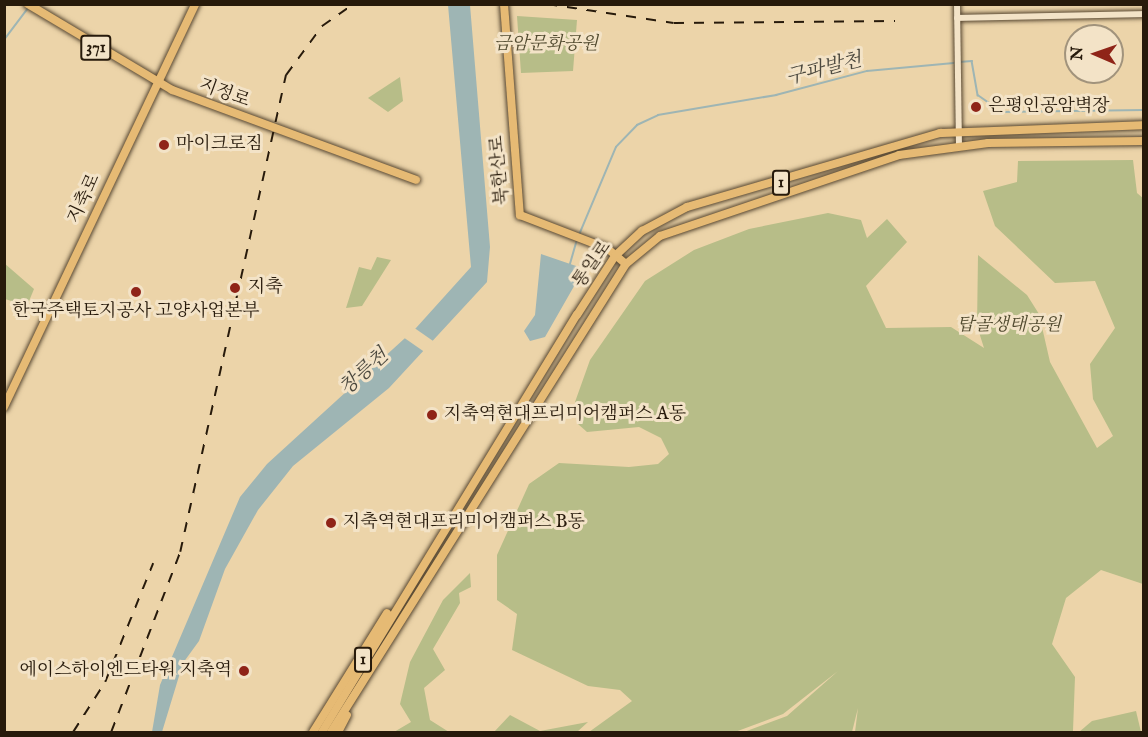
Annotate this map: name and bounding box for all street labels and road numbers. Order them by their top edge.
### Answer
road number: 371 [80,35,112,61]
street label: 지정로 [196,75,252,113]
street label: 북한산로 [487,134,515,206]
road number: 1 [772,170,790,196]
street label: 지축로 [64,171,106,227]
street label: 통일로 [569,237,617,293]
road number: 1 [354,647,372,673]

